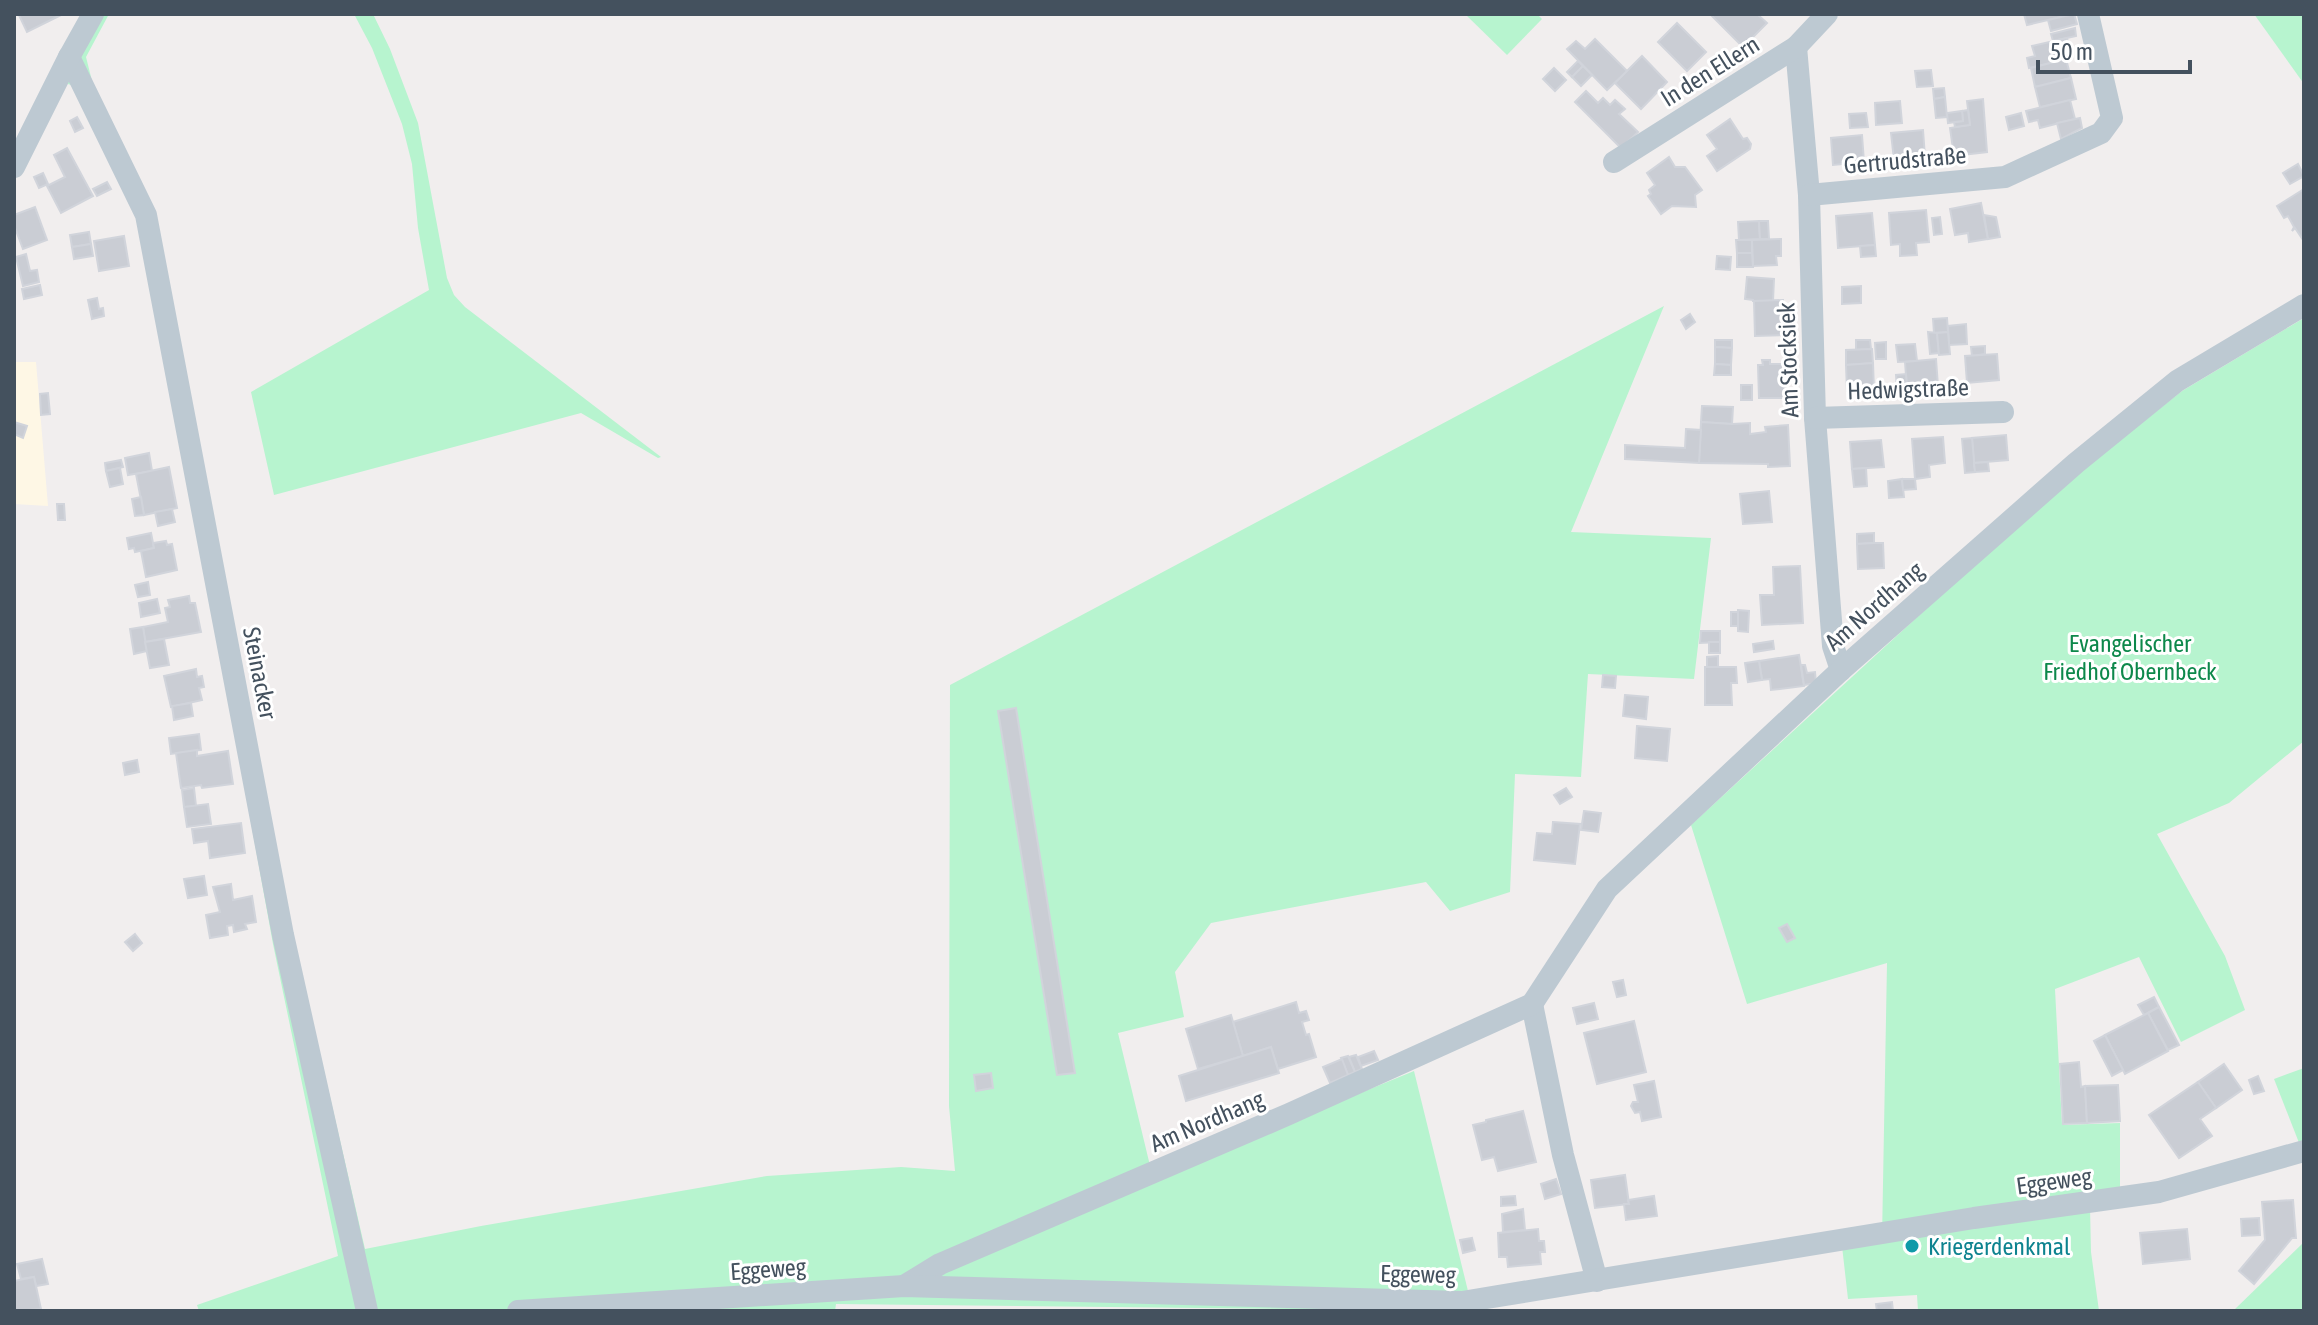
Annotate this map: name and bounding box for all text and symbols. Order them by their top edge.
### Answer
scale bar [2038,24,2190,74]
street label: In den Ellern [1656,30,1764,112]
text: 50 m [2050,38,2093,65]
street label: Gertrudstraße [1843,141,1967,179]
street label: Am Stocksiek [1772,302,1804,418]
street label: Hedwigstraße [1847,373,1969,405]
street label: Am Nordhang [1819,556,1929,656]
street label: Steinacker [238,625,282,722]
park label: Evangelischer Friedhof Obernbeck [2043,630,2217,685]
street label: Am Nordhang [1146,1085,1269,1157]
street label: Eggeweg [2015,1162,2094,1200]
place label: Kriegerdenkmal [1928,1233,2071,1260]
marker: Kriegerdenkmal [1903,1237,1921,1255]
street label: Eggeweg [729,1253,807,1285]
street label: Eggeweg [1380,1260,1457,1288]

